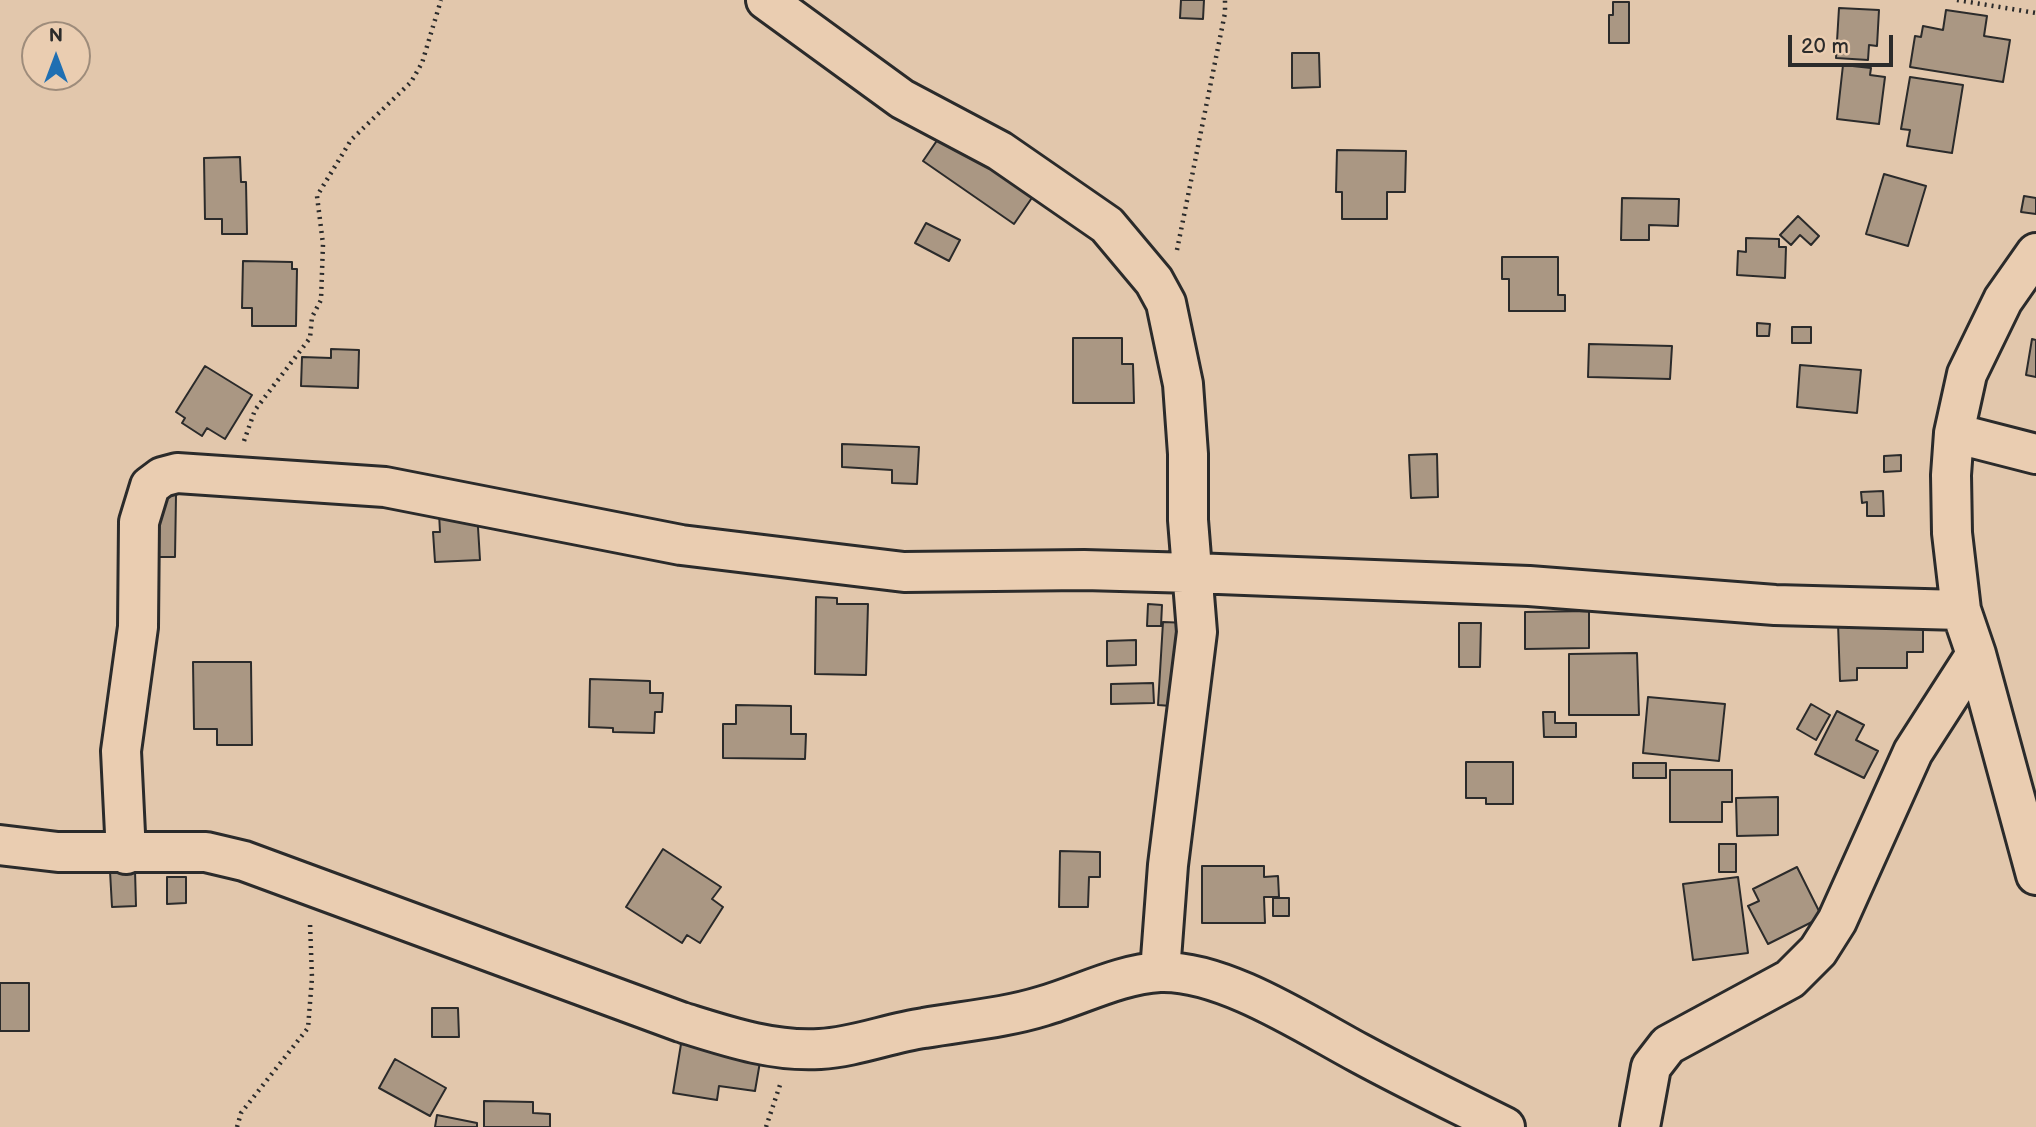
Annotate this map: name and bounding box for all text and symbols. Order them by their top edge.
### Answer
north arrow [21,21,91,91]
scale bar [1791,21,1896,65]
text: N [49,25,63,48]
text: 20 m [1801,34,1849,59]

